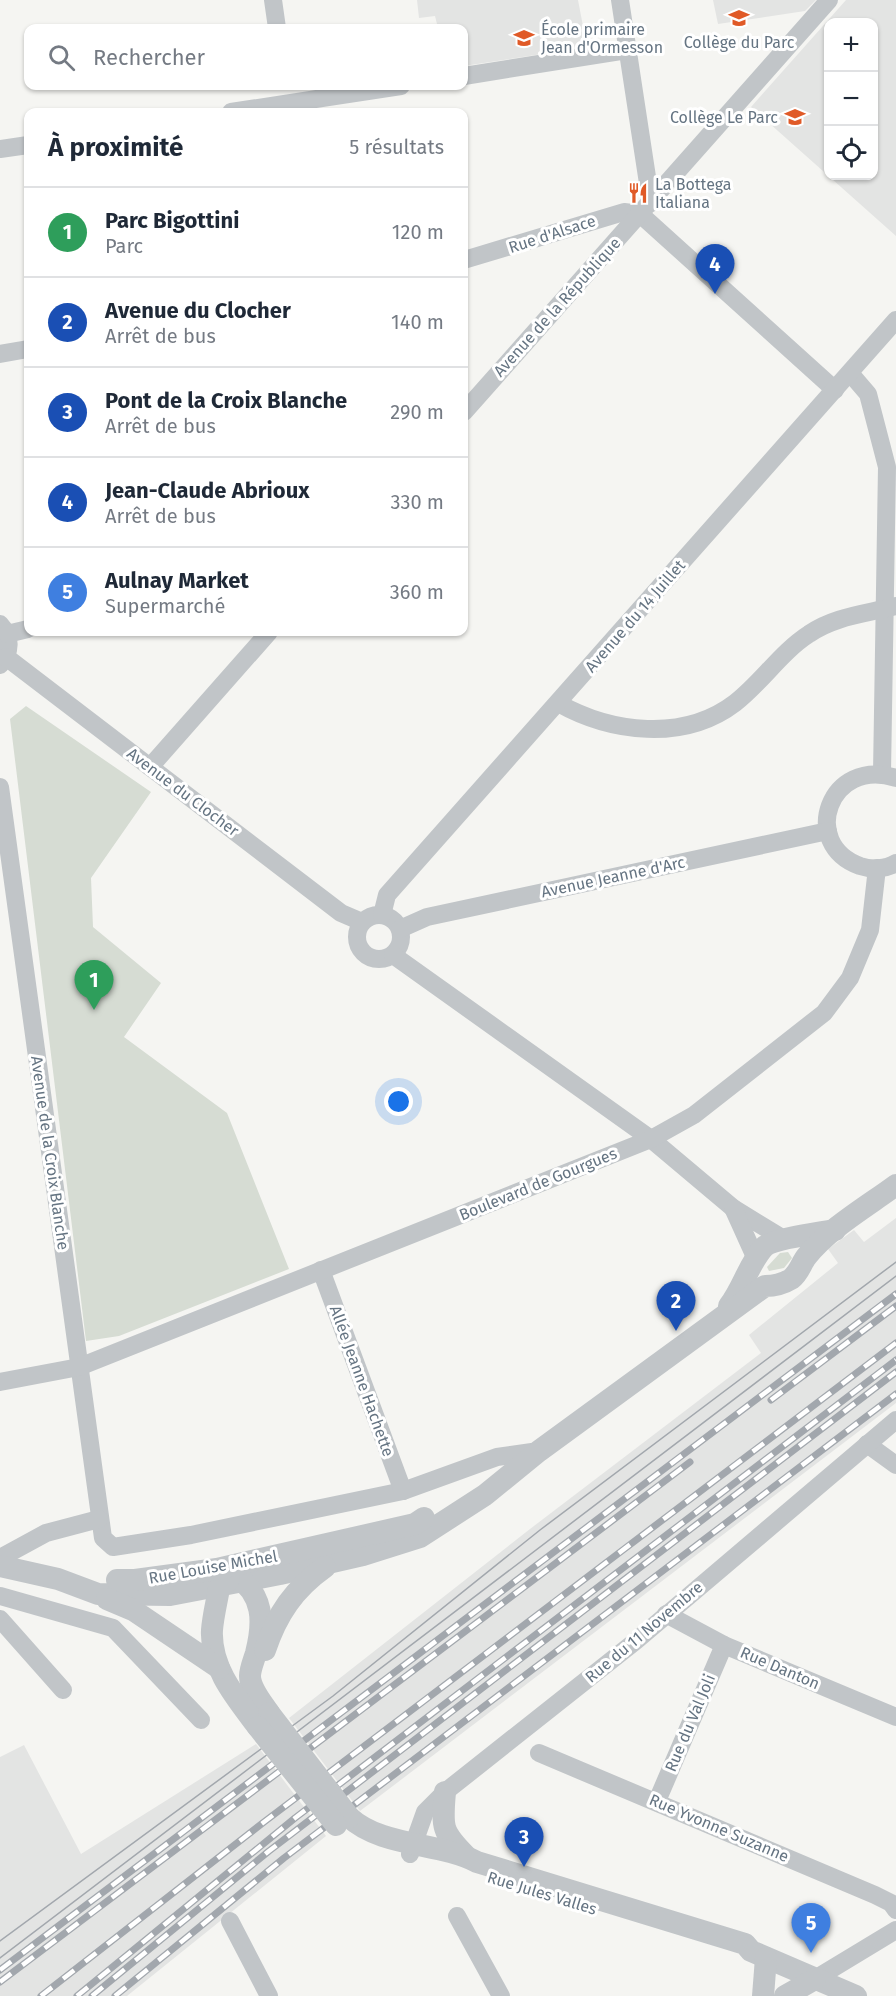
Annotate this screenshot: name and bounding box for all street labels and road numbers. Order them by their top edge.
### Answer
street label: Rue d'Alsace [506,211,598,257]
street label: Avenue de la République [489,233,625,381]
street label: Avenue du 14 Juillet [581,556,689,676]
street label: Avenue du Clocher [123,744,243,841]
street label: Avenue Jeanne d'Arc [539,852,687,902]
street label: Avenue de la Croix Blanche [27,1055,73,1251]
street label: Boulevard de Gourgues [456,1144,620,1224]
street label: Allée Jeanne Hachette [326,1303,398,1459]
street label: Rue Louise Michel [147,1546,279,1588]
street label: Rue du 11 Novembre [581,1577,707,1687]
street label: Rue Danton [737,1643,823,1693]
street label: Rue du Val Joli [661,1671,719,1775]
street label: Rue Yvonne Suzanne [646,1790,792,1866]
street label: Rue Jules Valles [485,1867,599,1919]

